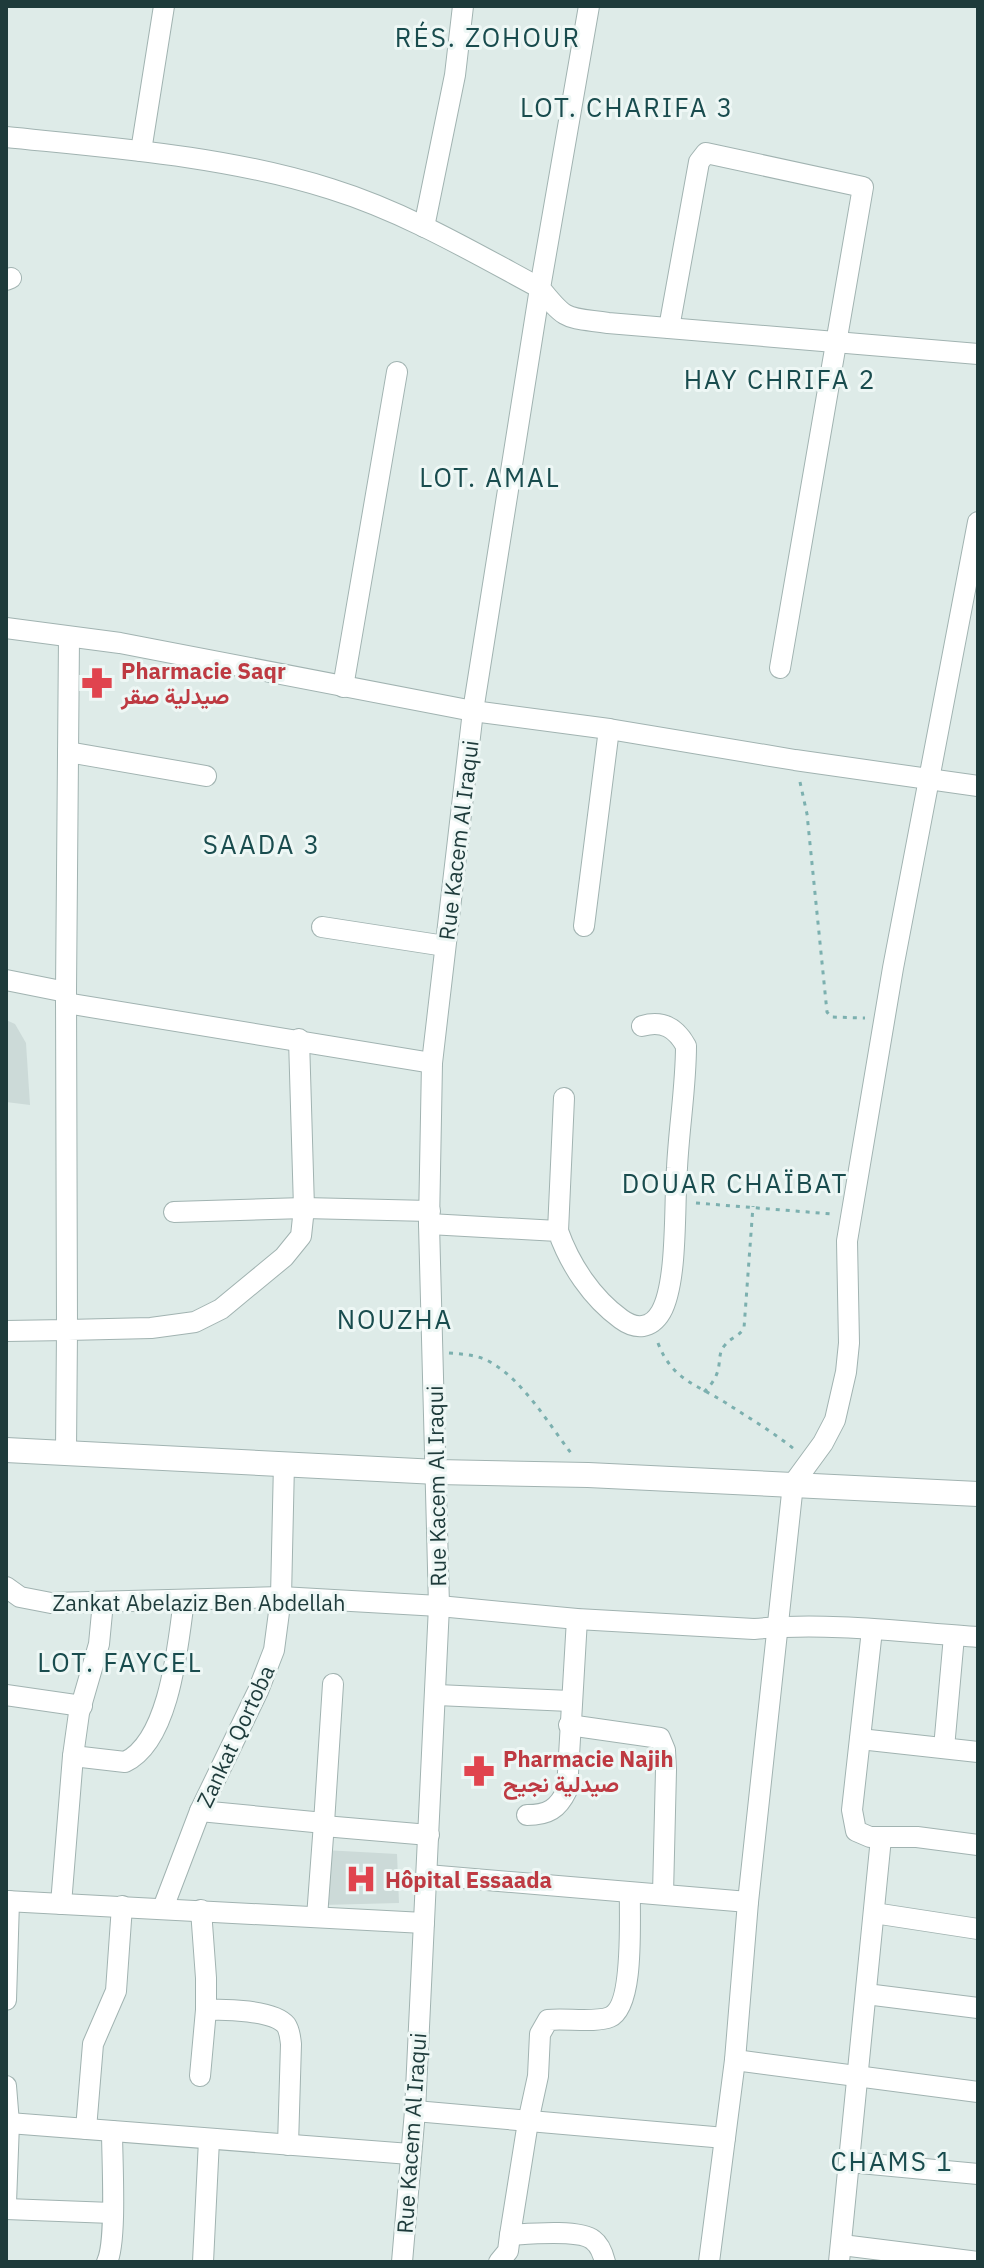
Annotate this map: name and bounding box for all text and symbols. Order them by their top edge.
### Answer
district label: RÉS. ZOHOUR [395,20,581,54]
district label: LOT. CHARIFA 3 [520,90,734,124]
district label: HAY CHRIFA 2 [684,362,876,396]
district label: LOT. AMAL [419,460,561,494]
place label: Pharmacie Saqr صيدلية صقر [120,656,286,710]
pharmacy icon: Pharmacie Saqr صيدلية صقر [80,666,114,700]
street label: Rue Kacem Al Iraqui [431,738,485,942]
district label: SAADA 3 [203,827,321,861]
district label: DOUAR CHAÏBAT [622,1166,848,1200]
district label: NOUZHA [337,1302,453,1336]
street label: Rue Kacem Al Iraqui [420,1385,452,1587]
street label: Zankat Abelaziz Ben Abdellah [53,1588,345,1617]
district label: LOT. FAYCEL [37,1645,203,1679]
street label: Zankat Qortoba [189,1660,281,1812]
place label: Pharmacie Najih صيدلية نجيح [503,1744,674,1800]
pharmacy icon: Pharmacie Najih صيدلية نجيح [462,1754,496,1788]
hospital icon: Hôpital Essaada [344,1862,378,1896]
place label: Hôpital Essaada [385,1865,552,1894]
street label: Rue Kacem Al Iraqui [390,2032,432,2234]
district label: CHAMS 1 [830,2144,954,2178]

